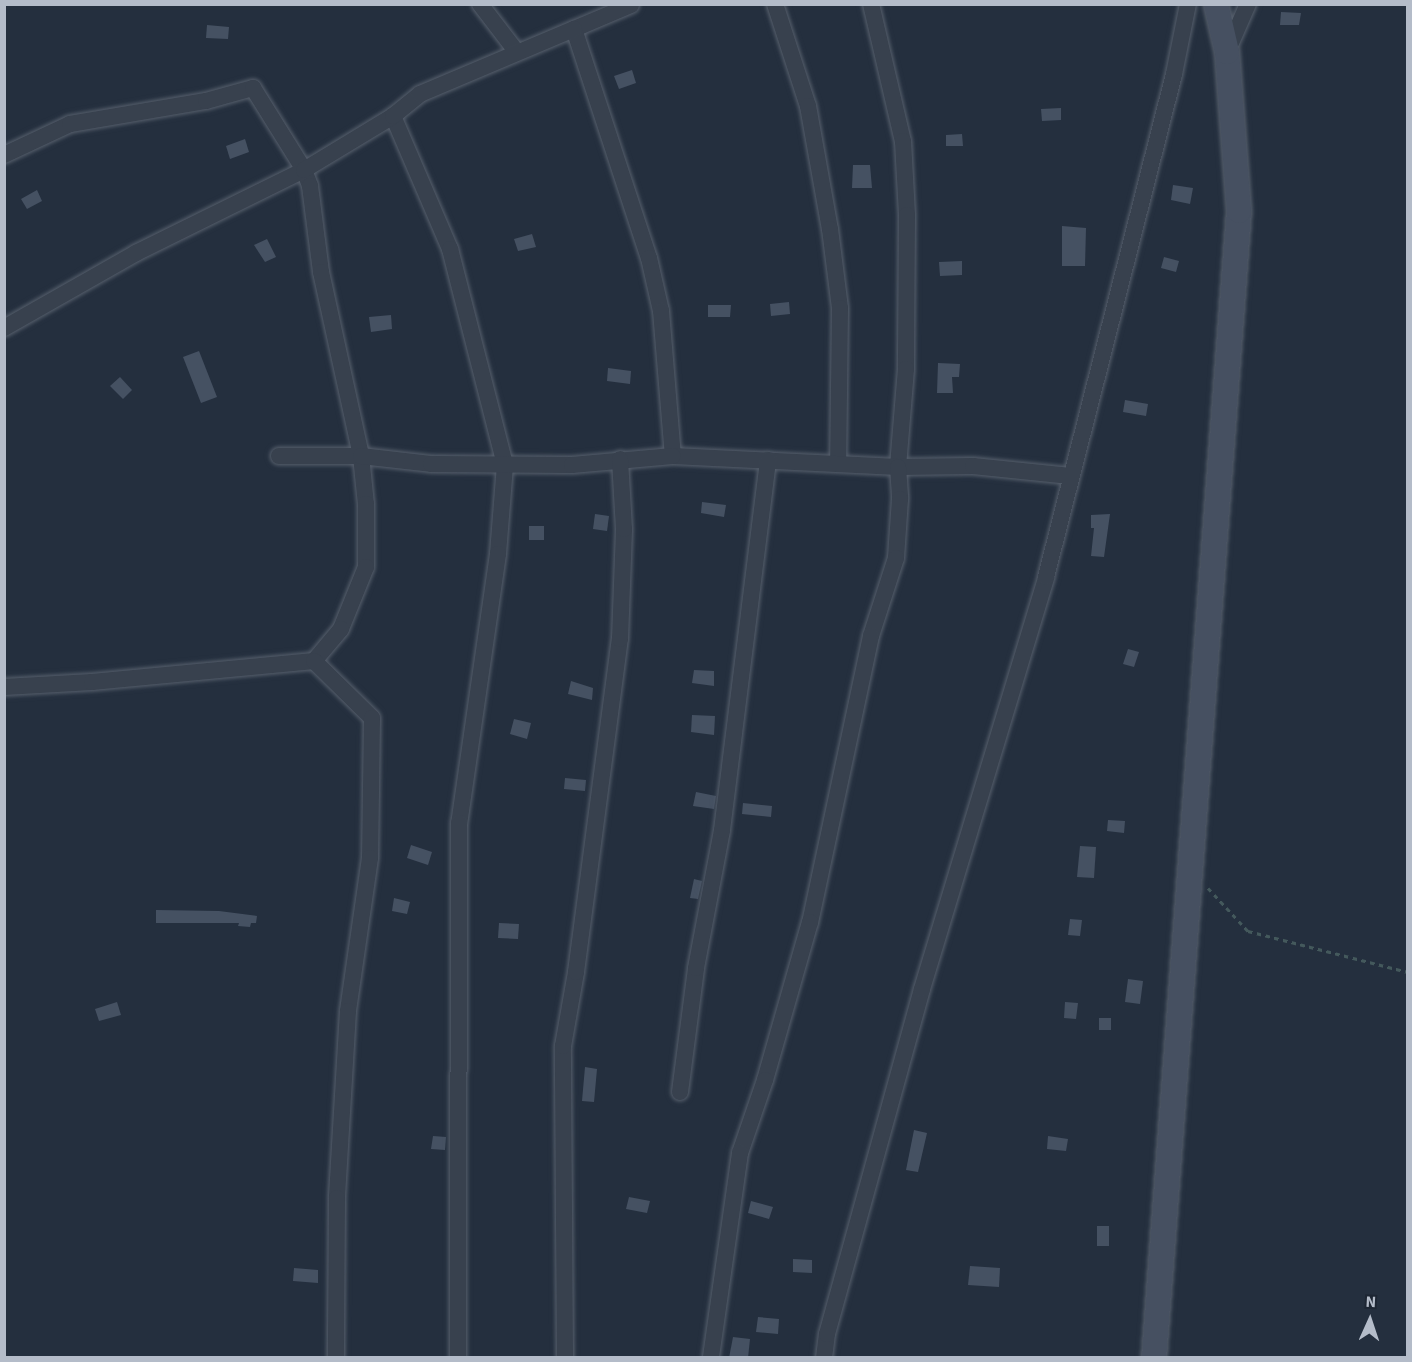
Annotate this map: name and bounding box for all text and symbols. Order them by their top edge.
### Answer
north arrow [1340,1290,1400,1350]
text: N [1365,1291,1377,1313]

